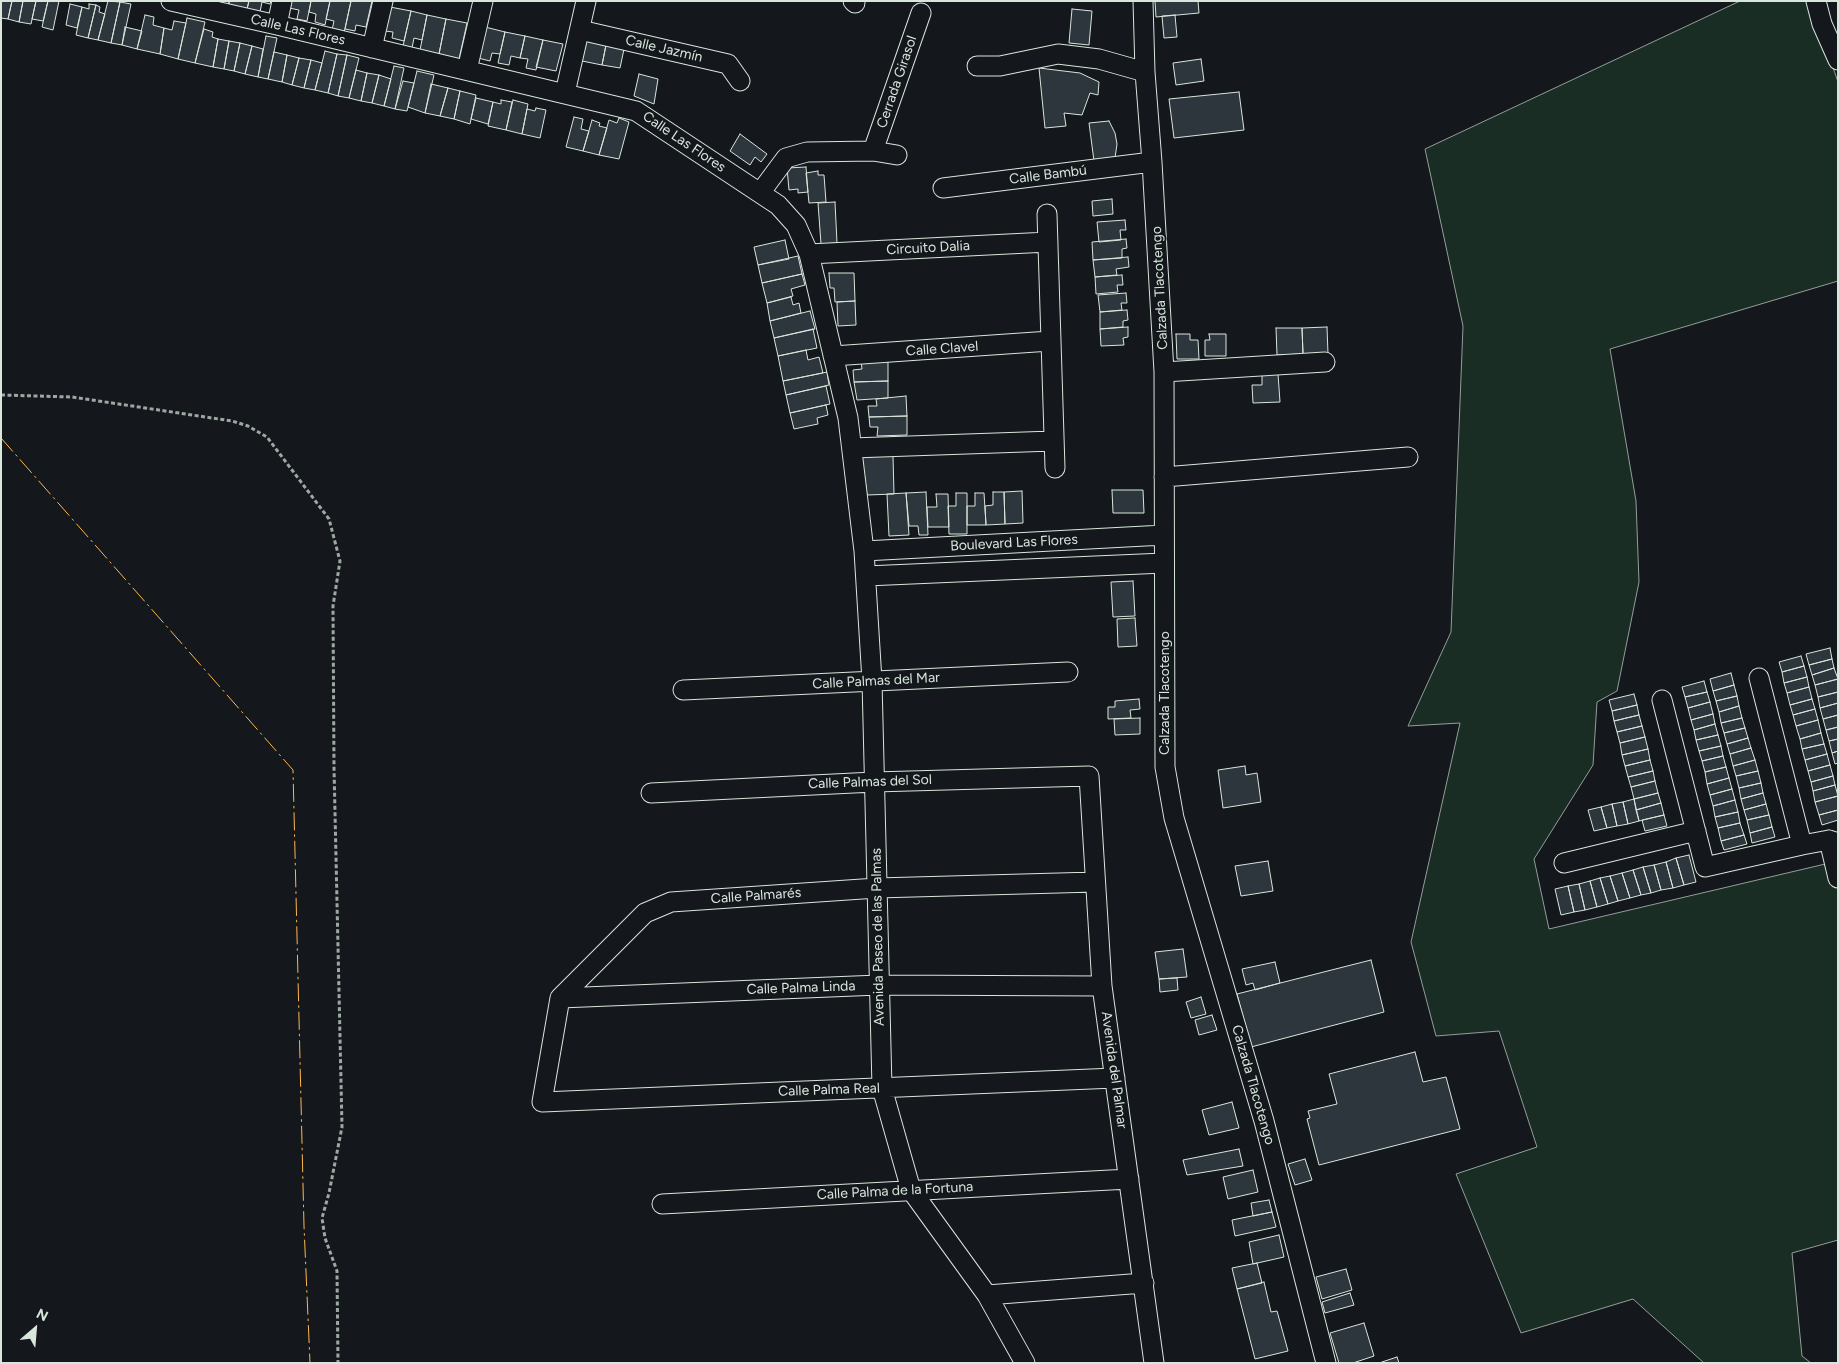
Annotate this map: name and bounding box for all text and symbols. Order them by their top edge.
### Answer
street label: Calle Las Flores [249,11,347,49]
street label: Calle Jazmín [624,32,704,66]
street label: Cerrada Girasol [873,34,921,130]
street label: Calle Las Flores [639,108,729,176]
street label: Calle Bambú [1008,162,1088,188]
street label: Calzada Tlacotengo [1148,226,1172,350]
street label: Circuito Dalia [886,237,970,259]
street label: Calle Clavel [905,338,979,360]
street label: Boulevard Las Flores [950,531,1078,555]
street label: Calzada Tlacotengo [1157,631,1173,755]
street label: Calle Palmas del Mar [812,669,940,693]
street label: Calle Palmas del Sol [808,771,932,793]
street label: Avenida Paseo de las Palmas [868,848,888,1026]
street label: Calle Palmarés [710,884,802,908]
street label: Calle Palma Linda [746,978,856,998]
street label: Avenida del Palmar [1097,1010,1131,1130]
street label: Calzada Tlacotengo [1228,1023,1278,1147]
street label: Calle Palma Real [778,1080,880,1100]
street label: Calle Palma de la Fortuna [816,1179,974,1203]
north arrow [10,1304,60,1354]
text: N [33,1305,51,1325]

